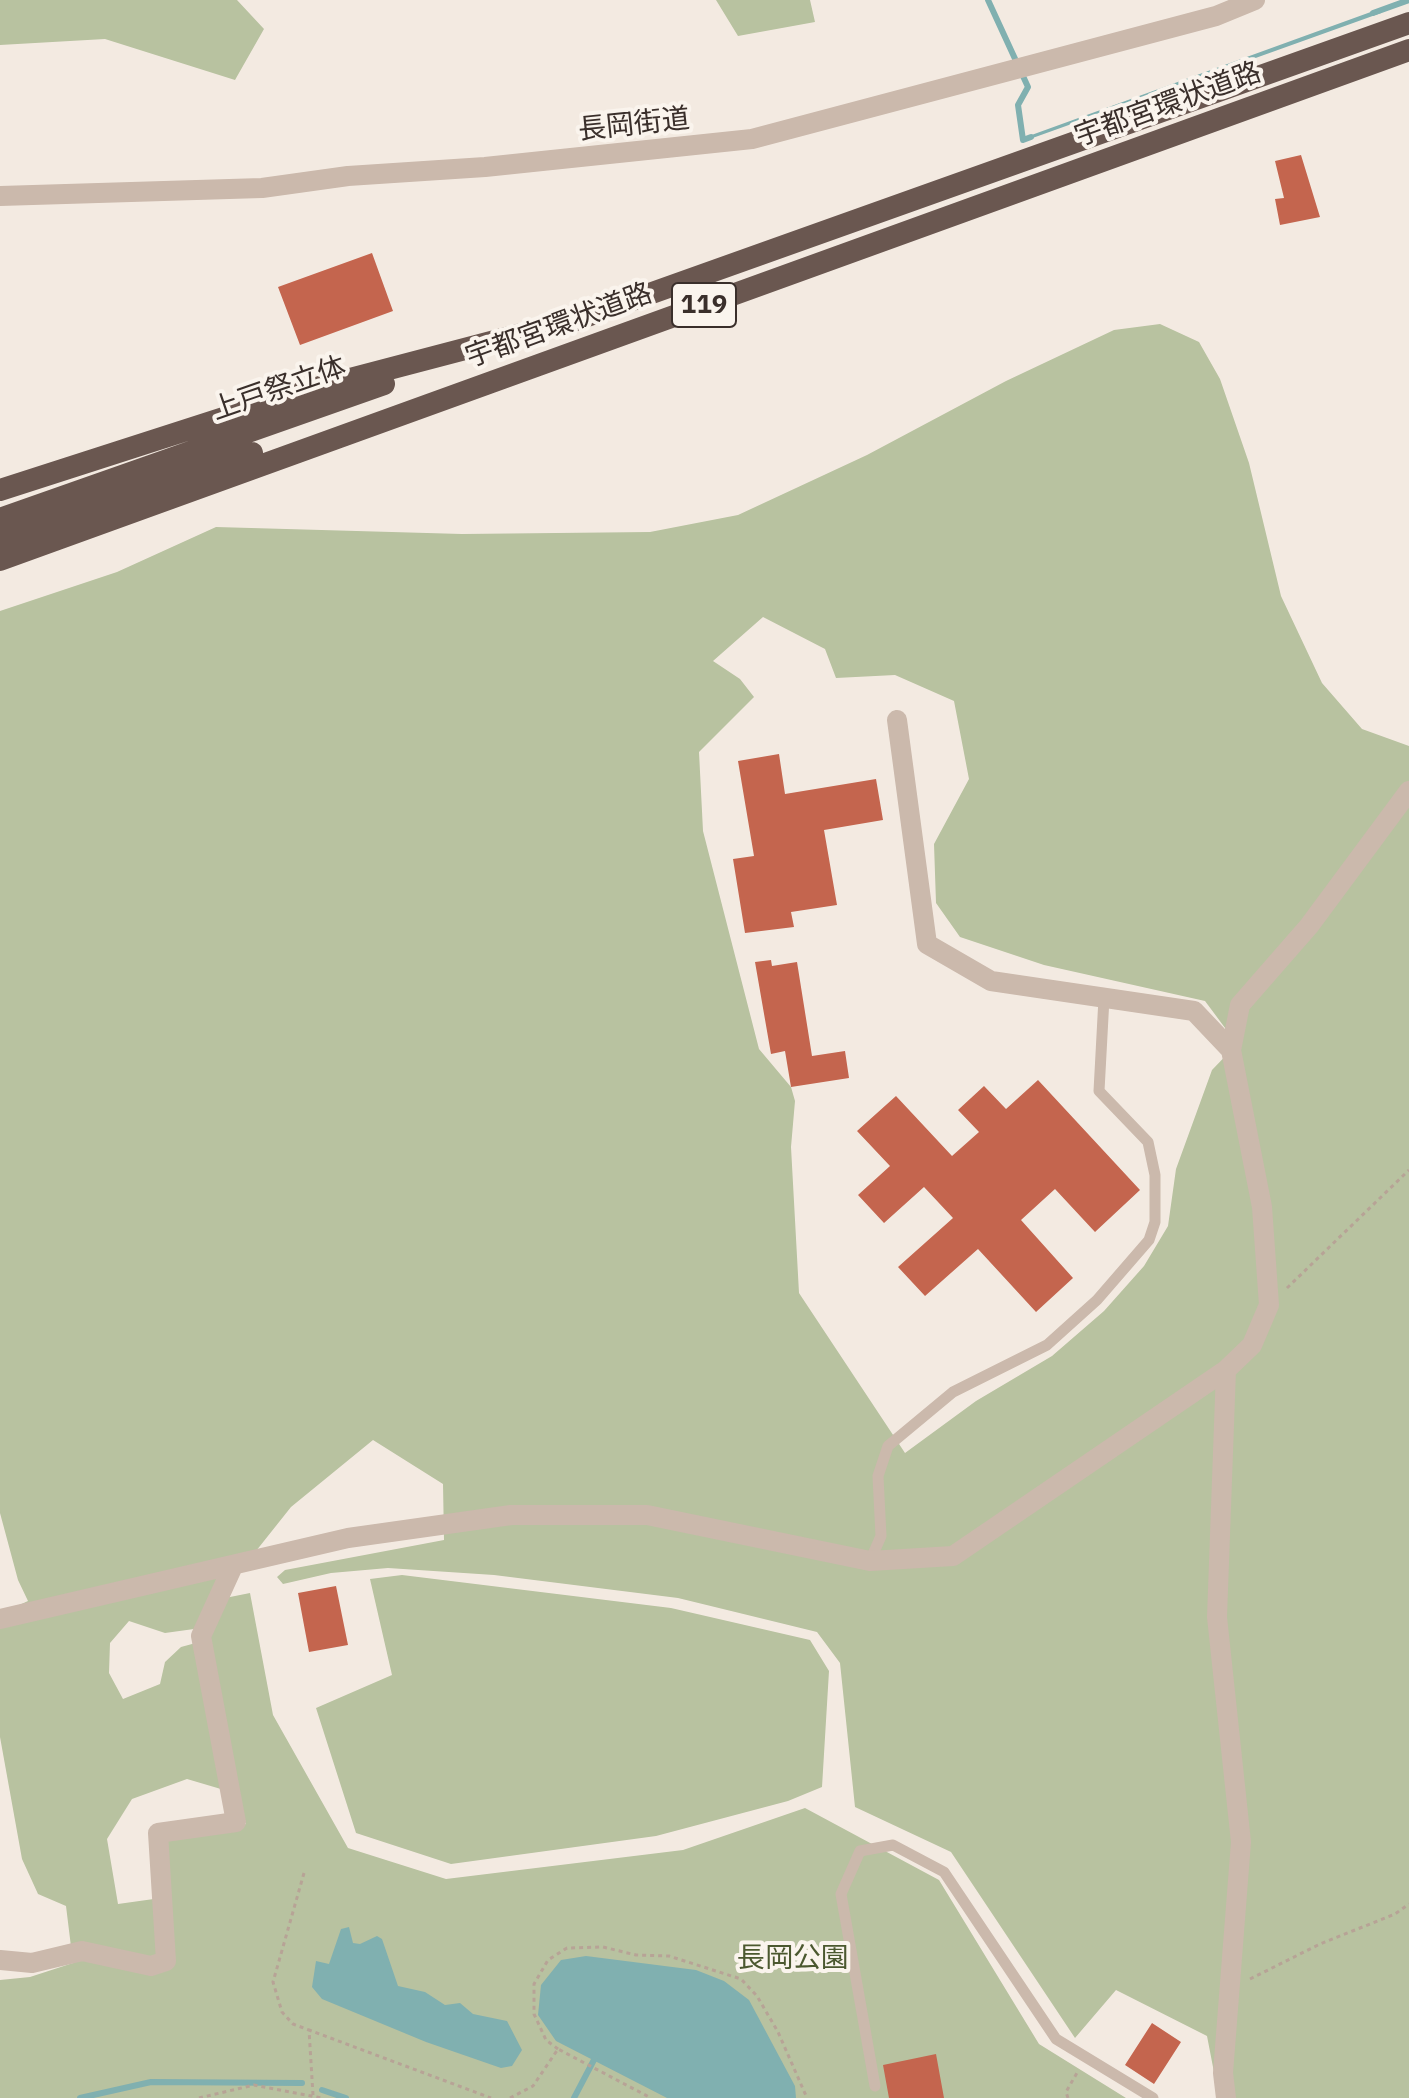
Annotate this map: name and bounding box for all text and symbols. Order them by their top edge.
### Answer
street label: 宇都宮環状道路 [1070,56,1266,154]
street label: 長岡街道 [577,102,691,148]
street label: 宇都宮環状道路 [461,277,657,375]
road number: 119 [672,283,736,327]
street label: 上戸祭立体 [207,350,351,428]
park label: 長岡公園 [737,1942,849,1976]

